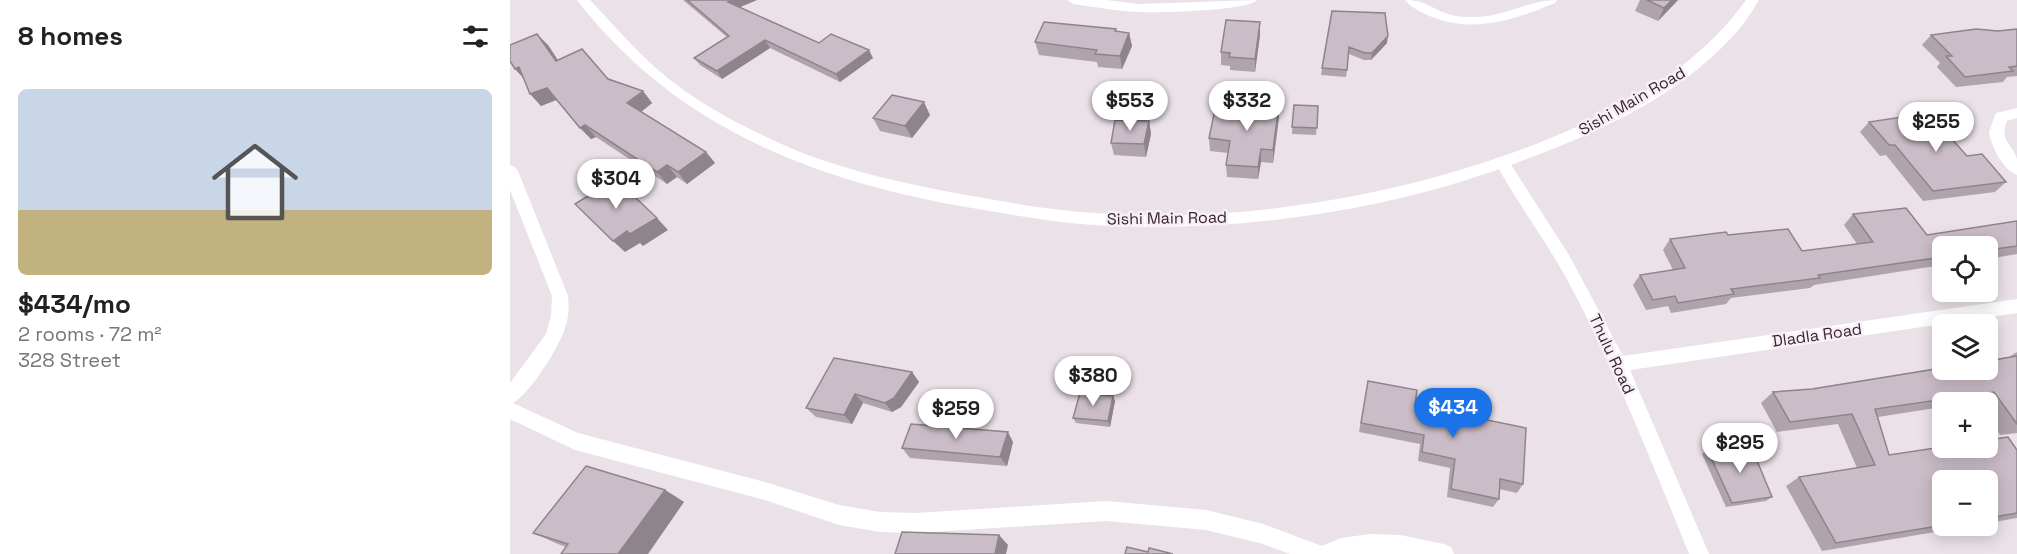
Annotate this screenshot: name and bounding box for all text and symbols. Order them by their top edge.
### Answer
text: 8 homes [18,19,123,53]
icon: filters [459,20,492,53]
street label: Sishi Main Road [1575,62,1689,140]
pin: $553 [1094,81,1166,132]
pin: $332 [1211,81,1283,132]
text: $553 [1106,87,1154,113]
text: $332 [1223,87,1271,113]
pin: $255 [1900,102,1972,153]
text: $255 [1912,108,1960,134]
icon: home [201,128,309,236]
pin: $304 [580,159,652,210]
text: $304 [591,165,641,191]
street label: Sishi Main Road [1107,206,1227,230]
map controls [1932,236,1998,536]
button: locate [1932,236,1998,302]
text: $434/mo [18,287,131,321]
street label: Thulu Road [1584,311,1640,397]
button: layers [1932,314,1998,380]
street label: Dladla Road [1771,318,1863,352]
text: 2 rooms · 72 m² [18,321,162,347]
text: 328 Street [18,347,121,373]
pin: $380 [1057,356,1129,407]
text: $380 [1068,362,1118,388]
pin: $434 [1417,388,1489,439]
pin: $259 [920,389,992,440]
button: + [1932,392,1998,458]
text: $434 [1428,394,1478,420]
text: $259 [932,395,980,421]
pin: $295 [1704,423,1776,474]
text: $295 [1716,429,1764,455]
button: − [1932,470,1998,536]

